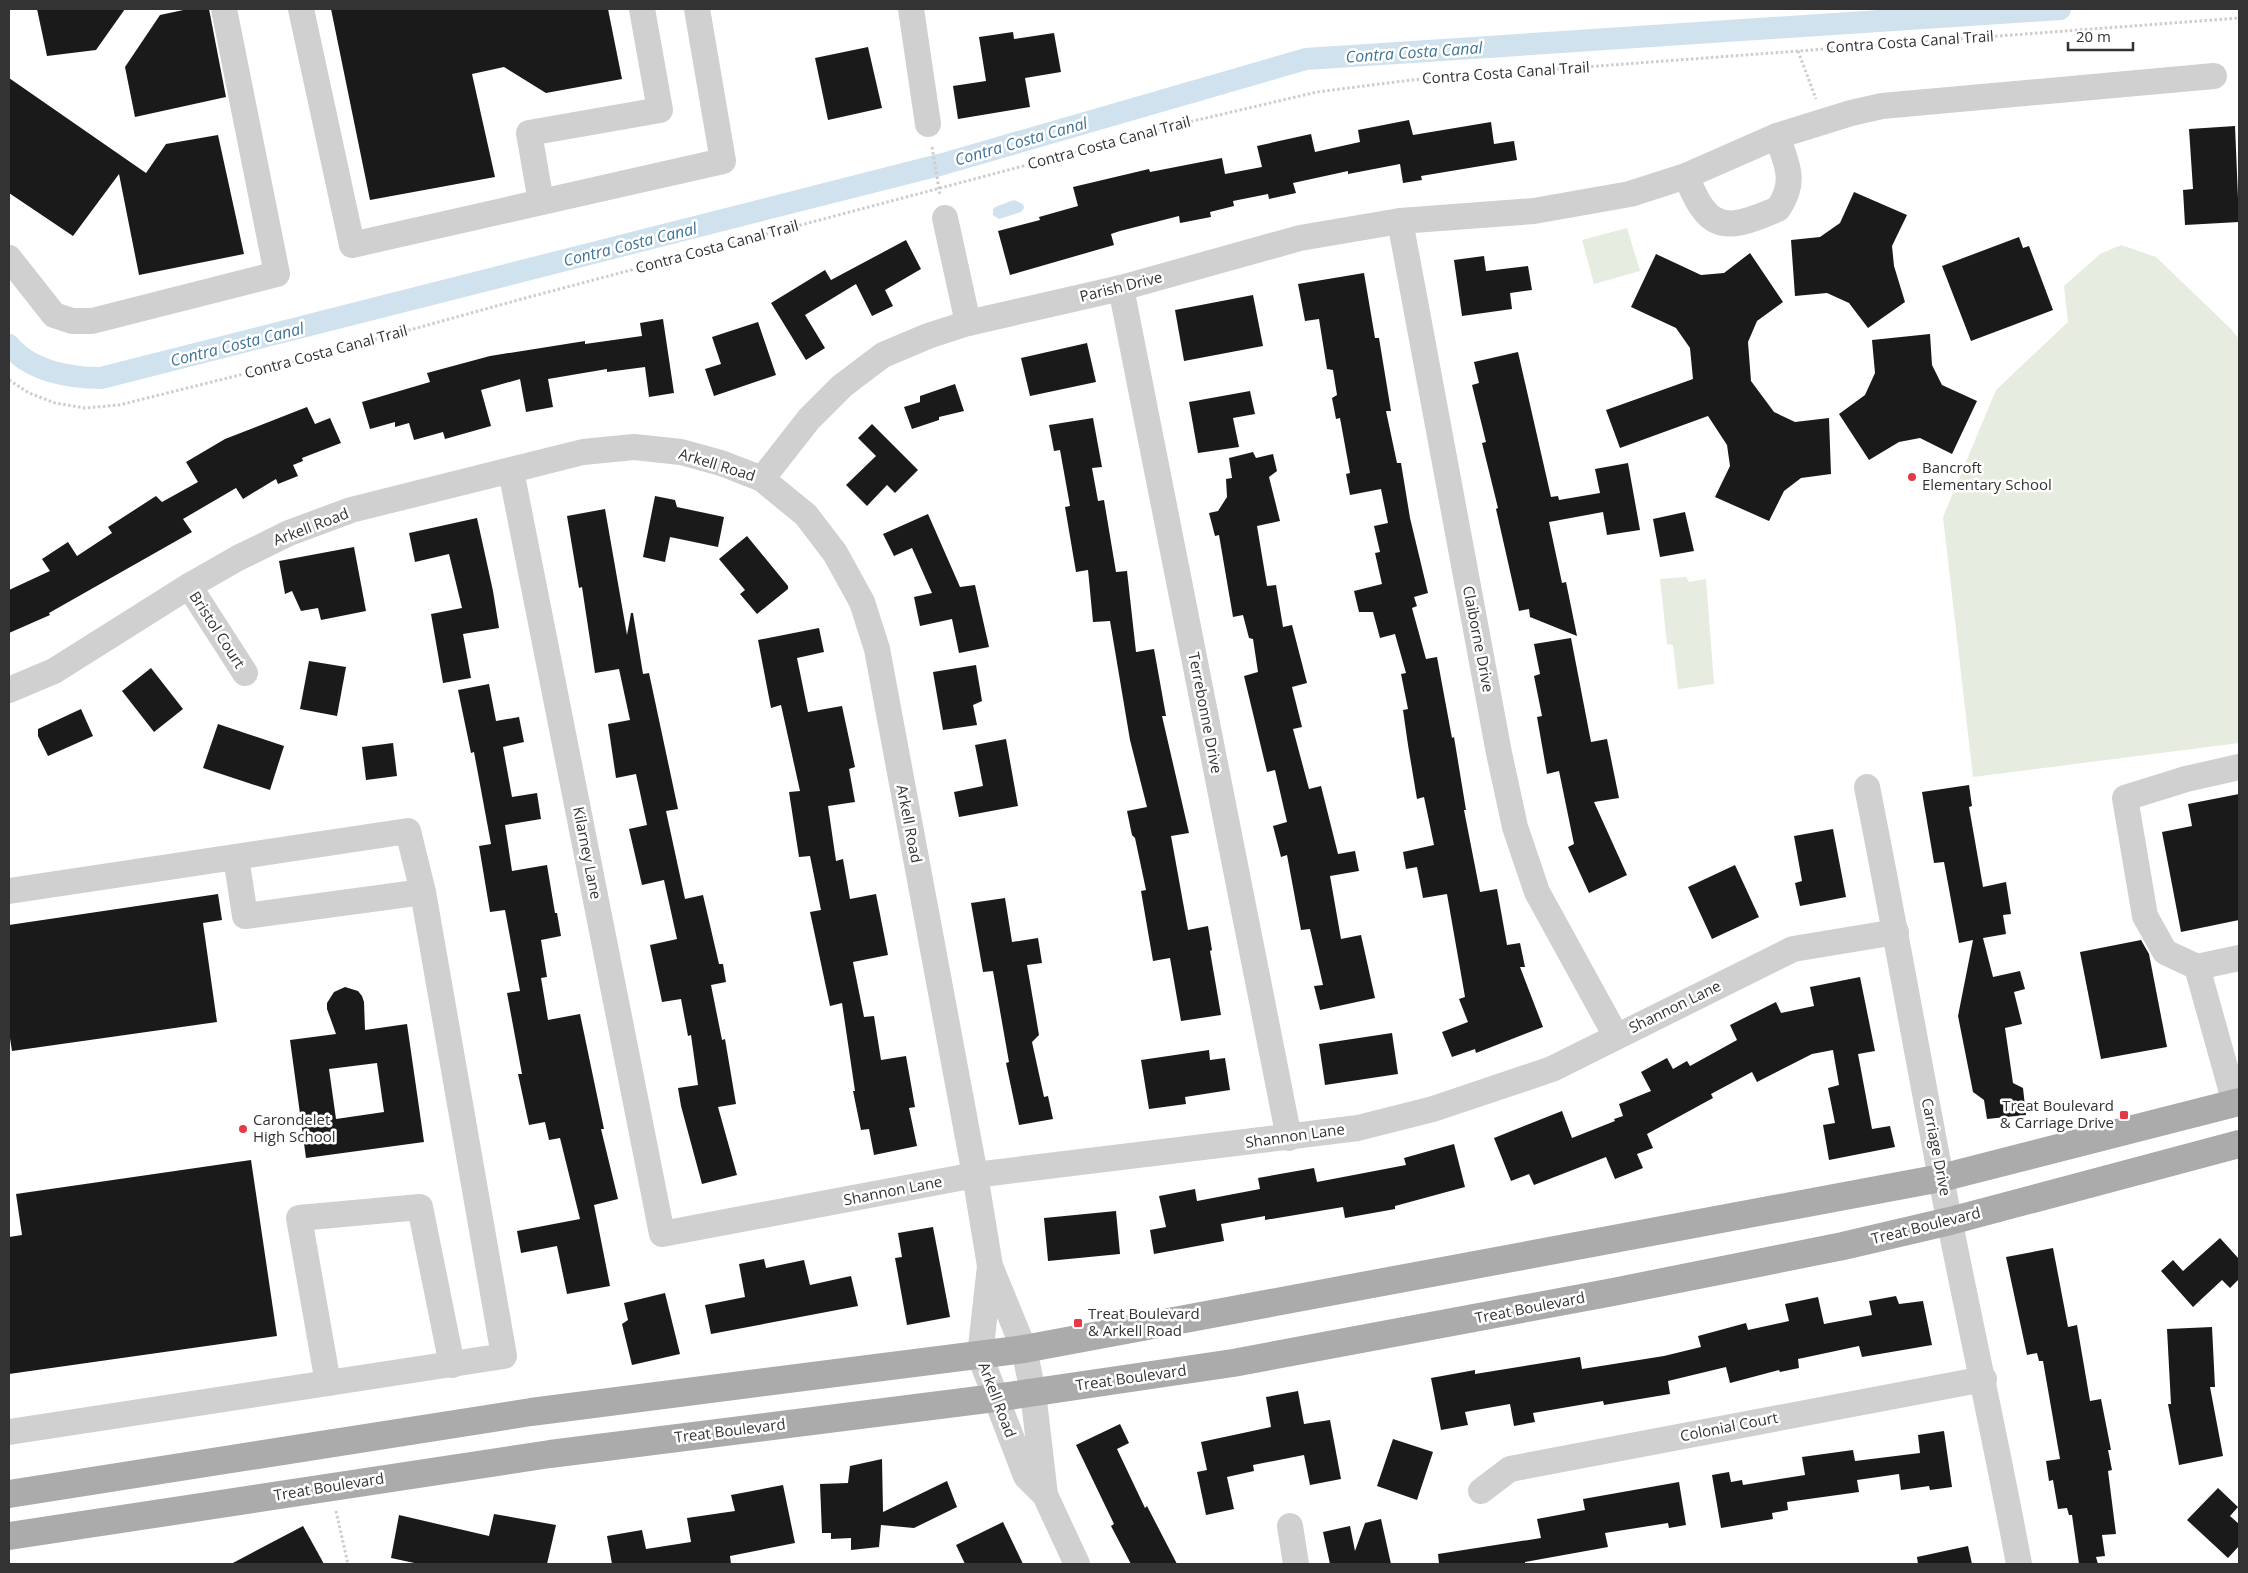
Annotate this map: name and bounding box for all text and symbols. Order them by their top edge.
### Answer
scale bar [2068,20,2133,52]
street label: Contra Costa Canal Trail [1825,25,1994,57]
text: 20 m [2076,26,2111,46]
water label: Contra Costa Canal [1345,36,1484,68]
street label: Contra Costa Canal Trail [1421,56,1590,88]
water label: Contra Costa Canal [952,111,1091,170]
street label: Contra Costa Canal Trail [1025,111,1192,173]
street label: Contra Costa Canal Trail [633,215,800,277]
water label: Contra Costa Canal [561,217,700,271]
street label: Parish Drive [1077,266,1164,306]
water label: Contra Costa Canal [168,317,307,371]
street label: Contra Costa Canal Trail [242,320,409,382]
street label: Arkell Road [677,443,758,485]
place label: Bancroft Elementary School [1922,457,2052,494]
marker: Bancroft Elementary School [1906,471,1918,483]
street label: Arkell Road [270,503,351,550]
street label: Claiborne Drive [1459,584,1499,694]
street label: Bristol Court [185,587,250,672]
street label: Terrebonne Drive [1184,651,1228,775]
street label: Arkell Road [893,783,927,865]
street label: Kilarney Lane [569,805,607,901]
street label: Shannon Lane [1625,975,1724,1037]
place label: Treat Boulevard & Carriage Drive [2000,1095,2114,1132]
street label: Carriage Drive [1918,1096,1956,1197]
place label: Carondelet High School [253,1109,336,1146]
marker: Treat Boulevard & Carriage Drive [2118,1109,2130,1121]
street label: Shannon Lane [1244,1118,1346,1152]
marker: Carondelet High School [237,1123,249,1135]
street label: Shannon Lane [842,1171,944,1209]
street label: Treat Boulevard [1869,1202,1982,1248]
street label: Treat Boulevard [1473,1287,1587,1327]
place label: Treat Boulevard & Arkell Road [1088,1303,1200,1340]
marker: Treat Boulevard & Arkell Road [1072,1317,1084,1329]
street label: Arkell Road [974,1359,1021,1440]
street label: Treat Boulevard [1074,1359,1188,1395]
street label: Colonial Court [1678,1407,1780,1445]
street label: Treat Boulevard [673,1413,787,1447]
street label: Treat Boulevard [272,1467,386,1505]

